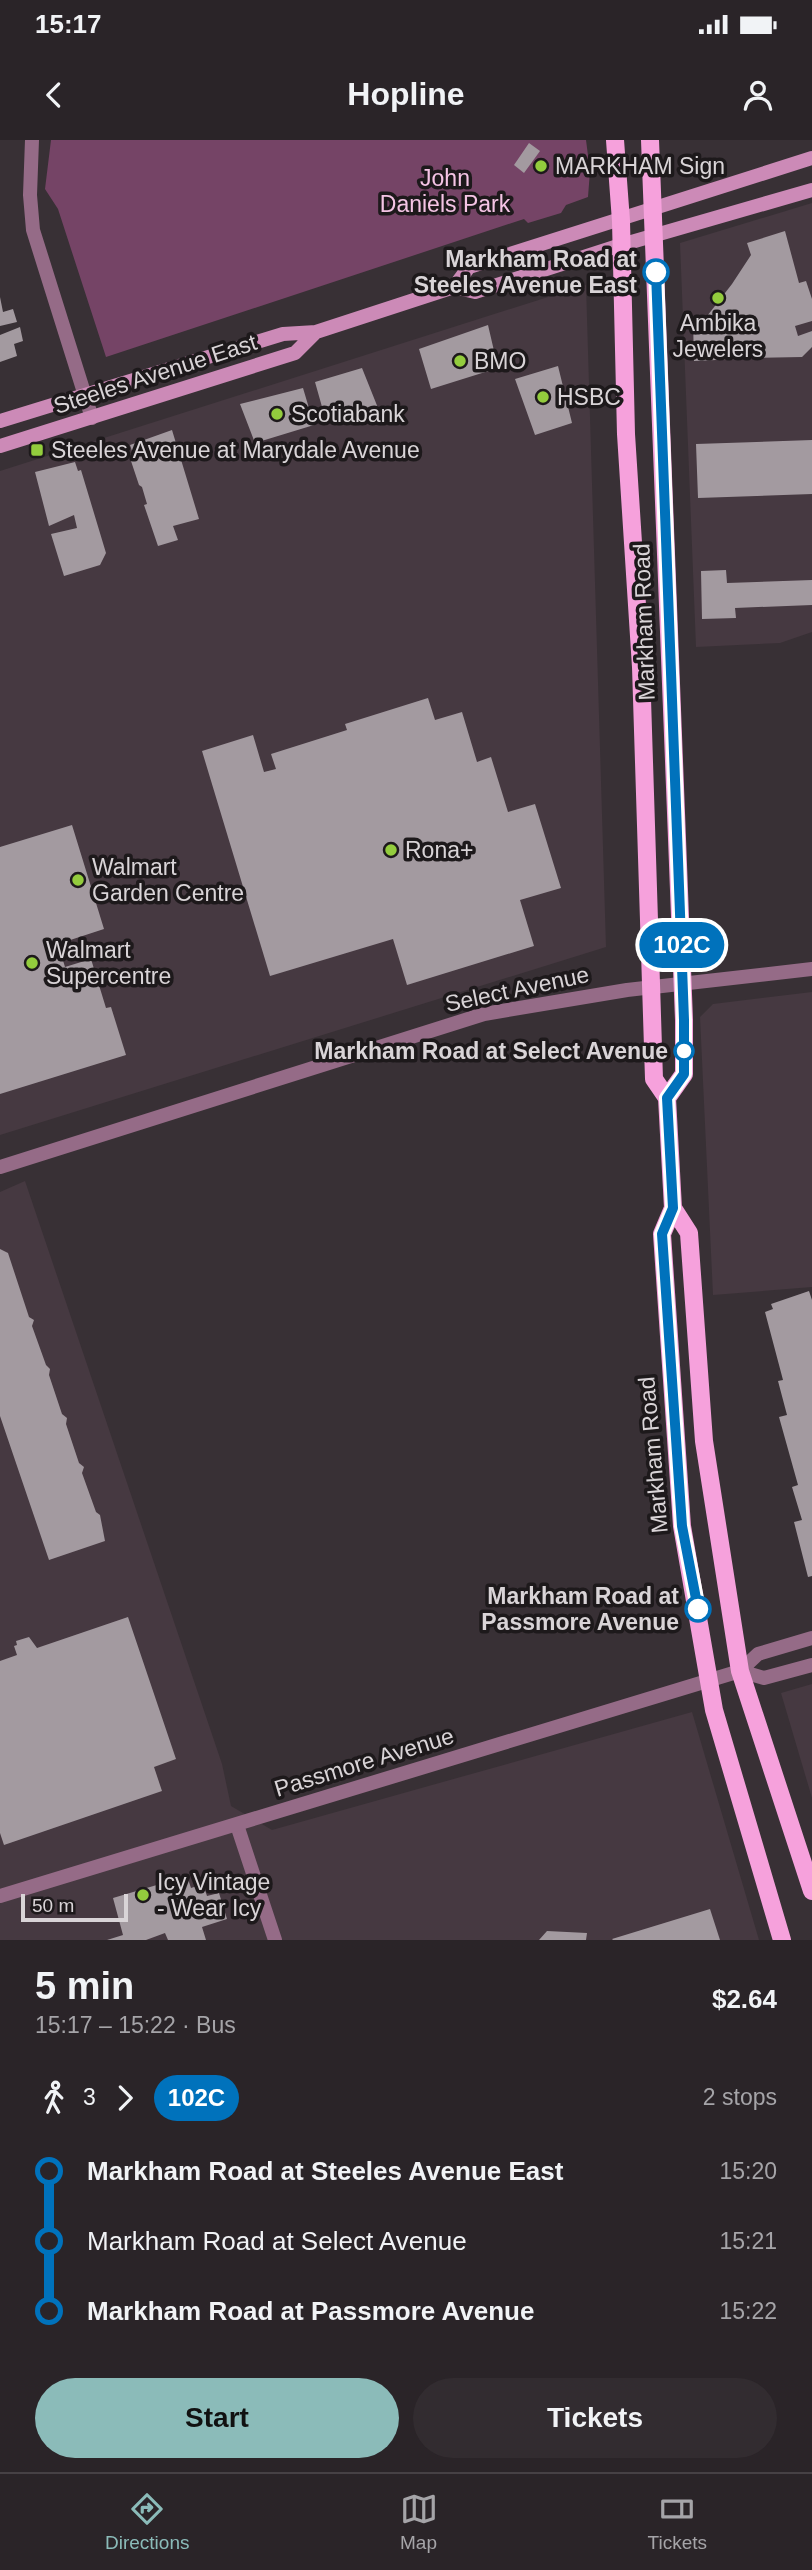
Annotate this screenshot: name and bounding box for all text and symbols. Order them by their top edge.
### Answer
text: 15:17 [35,9,102,39]
icon: back [35,76,73,114]
text: Hopline [347,76,465,112]
icon: person [739,76,777,114]
place label: MARKHAM Sign [555,153,725,179]
marker: MARKHAM Sign [533,158,549,174]
park label: John Daniels Park [380,165,511,217]
place label: Markham Road at Steeles Avenue East [414,246,637,298]
marker: Markham Road at Steeles Avenue East [643,259,669,285]
marker: Ambika Jewelers [710,290,726,306]
place label: Ambika Jewelers [673,310,763,362]
street label: Steeles Avenue East [50,329,260,419]
place label: BMO [474,348,526,374]
marker: BMO [452,353,468,369]
place label: HSBC [557,384,621,410]
marker: HSBC [535,389,551,405]
place label: Scotiabank [291,401,405,427]
marker: Scotiabank [269,406,285,422]
place label: Steeles Avenue at Marydale Avenue [51,437,420,463]
marker: Steeles Avenue at Marydale Avenue [29,442,45,458]
street label: Markham Road [628,543,660,701]
place label: Rona+ [405,837,473,863]
marker: Rona+ [383,842,399,858]
place label: Walmart Garden Centre [92,854,244,906]
marker: Walmart Garden Centre [70,872,86,888]
line badge: 102C [633,922,731,968]
text: 102C [653,931,711,958]
place label: Walmart Supercentre [46,937,171,989]
marker: Walmart Supercentre [24,955,40,971]
street label: Select Avenue [443,961,591,1017]
place label: Markham Road at Select Avenue [314,1038,668,1064]
marker: Markham Road at Select Avenue [674,1041,694,1061]
street label: Markham Road [633,1376,673,1534]
place label: Markham Road at Passmore Avenue [481,1583,679,1635]
marker: Markham Road at Passmore Avenue [685,1596,711,1622]
street label: Passmore Avenue [271,1722,457,1802]
place label: Icy Vintage - Wear Icy [157,1869,270,1921]
marker: Icy Vintage - Wear Icy [135,1887,151,1903]
scale bar [21,1891,128,1923]
text: 50 m [32,1895,74,1916]
text: 5 min [35,1965,134,2007]
text: $2.64 [712,1984,777,2014]
text: 15:17 – 15:22 · Bus [35,2012,236,2038]
icon: walk [35,2079,73,2117]
icon: forward [106,2079,144,2117]
text: 3 [83,2084,96,2110]
text: 102C [168,2084,225,2111]
text: 2 stops [703,2084,777,2110]
text: Markham Road at Steeles Avenue East [87,2156,563,2186]
text: 15:20 [719,2158,777,2184]
text: Markham Road at Select Avenue [87,2226,467,2256]
text: 15:21 [719,2228,777,2254]
text: Markham Road at Passmore Avenue [87,2296,534,2326]
text: 15:22 [719,2298,777,2324]
button: Start [35,2378,399,2458]
button: Tickets [413,2378,777,2458]
tab: Directions [105,2490,189,2554]
tab: Map [400,2490,438,2554]
tab: Tickets [648,2490,707,2554]

